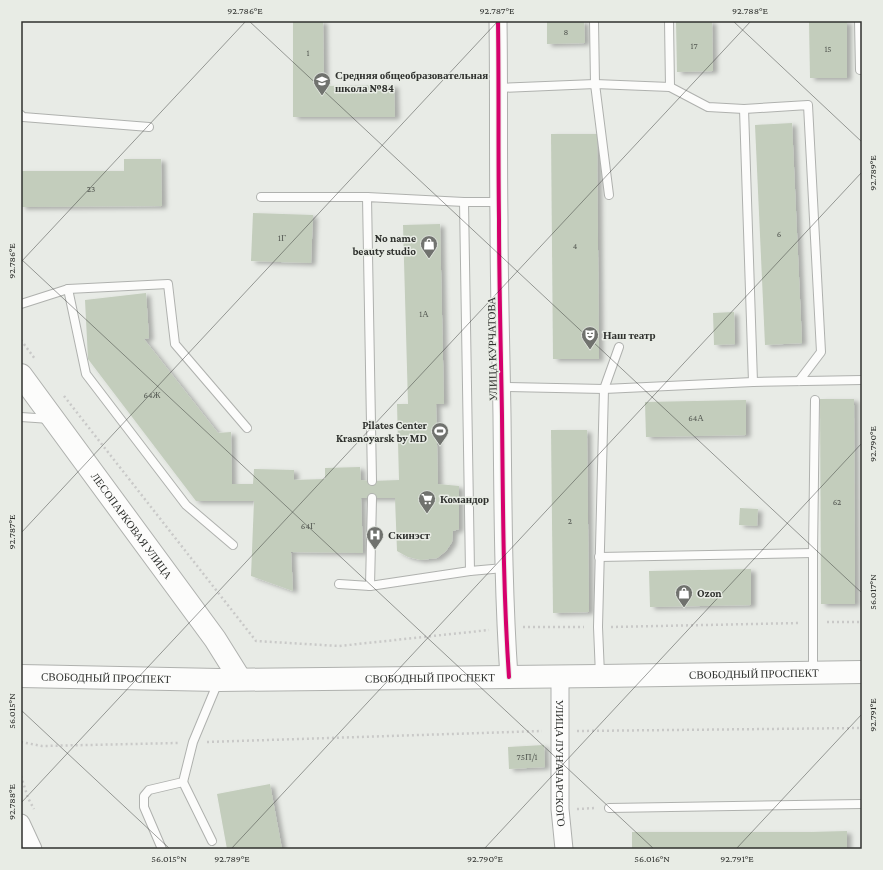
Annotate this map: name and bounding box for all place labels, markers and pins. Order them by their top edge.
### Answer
place label: Средняя общеобразовательная школа №84 [335,69,488,94]
school or university icon: Средняя общеобразовательная школа №84 [312,71,332,96]
place label: No name beauty studio [351,232,416,257]
shop icon: No name beauty studio [419,234,439,259]
theatre icon: Наш театр [580,325,600,350]
place label: Наш театр [603,329,656,341]
place label: Pilates Center Krasnoyarsk by MD [336,419,428,444]
sports icon: Pilates Center Krasnoyarsk by MD [430,421,450,446]
supermarket icon: Командор [417,489,437,514]
place label: Командор [440,493,489,505]
hospital icon: Скинэст [365,525,385,550]
place label: Скинэст [388,529,431,541]
shop icon: Ozon [674,583,694,608]
place label: Ozon [697,587,722,599]

